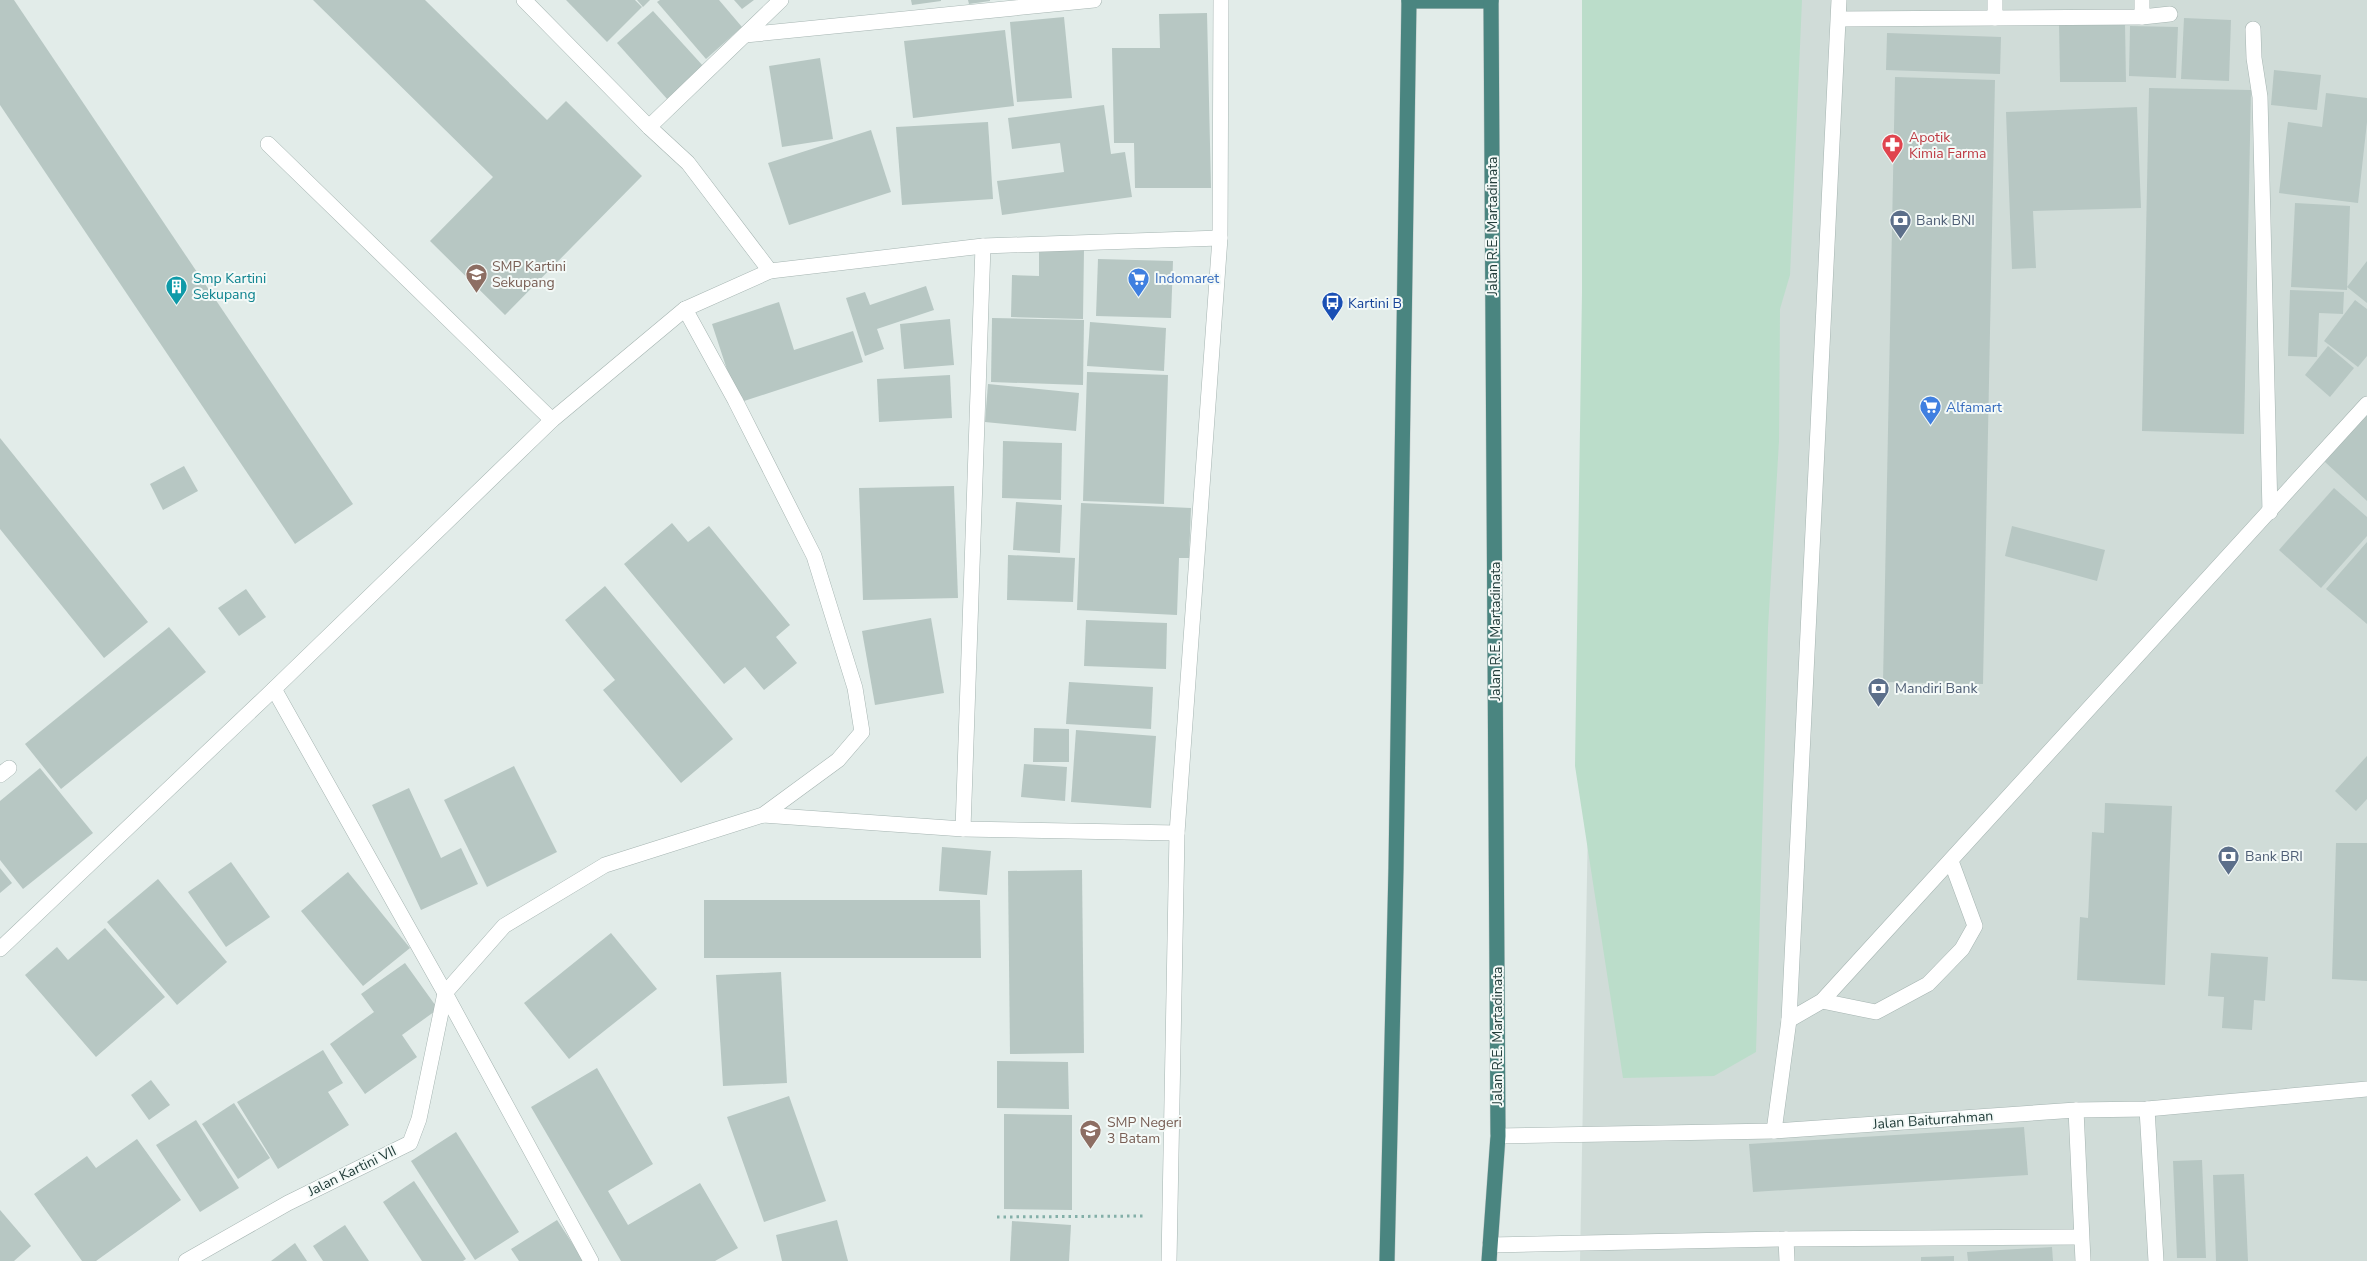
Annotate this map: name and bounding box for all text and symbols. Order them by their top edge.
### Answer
place label: Apotik Kimia Farma [1909,128,1986,163]
pharmacy icon: Apotik Kimia Farma [1881,133,1905,164]
street label: Jalan R.E. Martadinata [1483,156,1502,297]
bank icon: Bank BNI [1888,208,1912,239]
place label: Bank BNI [1916,211,1975,230]
place label: SMP Kartini Sekupang [492,257,566,292]
school or university icon: SMP Kartini Sekupang [464,262,488,293]
supermarket icon: Indomaret [1127,266,1151,297]
place label: Smp Kartini Sekupang [193,269,266,304]
place label: Indomaret [1155,269,1219,288]
building icon: Smp Kartini Sekupang [165,274,189,305]
bus stop icon: Kartini B [1320,291,1344,322]
place label: Kartini B [1348,294,1402,313]
supermarket icon: Alfamart [1918,395,1942,426]
place label: Alfamart [1946,398,2002,417]
street label: Jalan R.E. Martadinata [1486,561,1505,702]
bank icon: Mandiri Bank [1867,676,1891,707]
place label: Mandiri Bank [1895,679,1978,698]
bank icon: Bank BRI [2217,844,2241,875]
place label: Bank BRI [2245,847,2303,866]
street label: Jalan R.E. Martadinata [1488,966,1507,1107]
street label: Jalan Baiturrahman [1871,1106,1994,1134]
place label: SMP Negeri 3 Batam [1107,1113,1182,1148]
school or university icon: SMP Negeri 3 Batam [1079,1118,1103,1149]
street label: Jalan Kartini VII [304,1141,399,1201]

